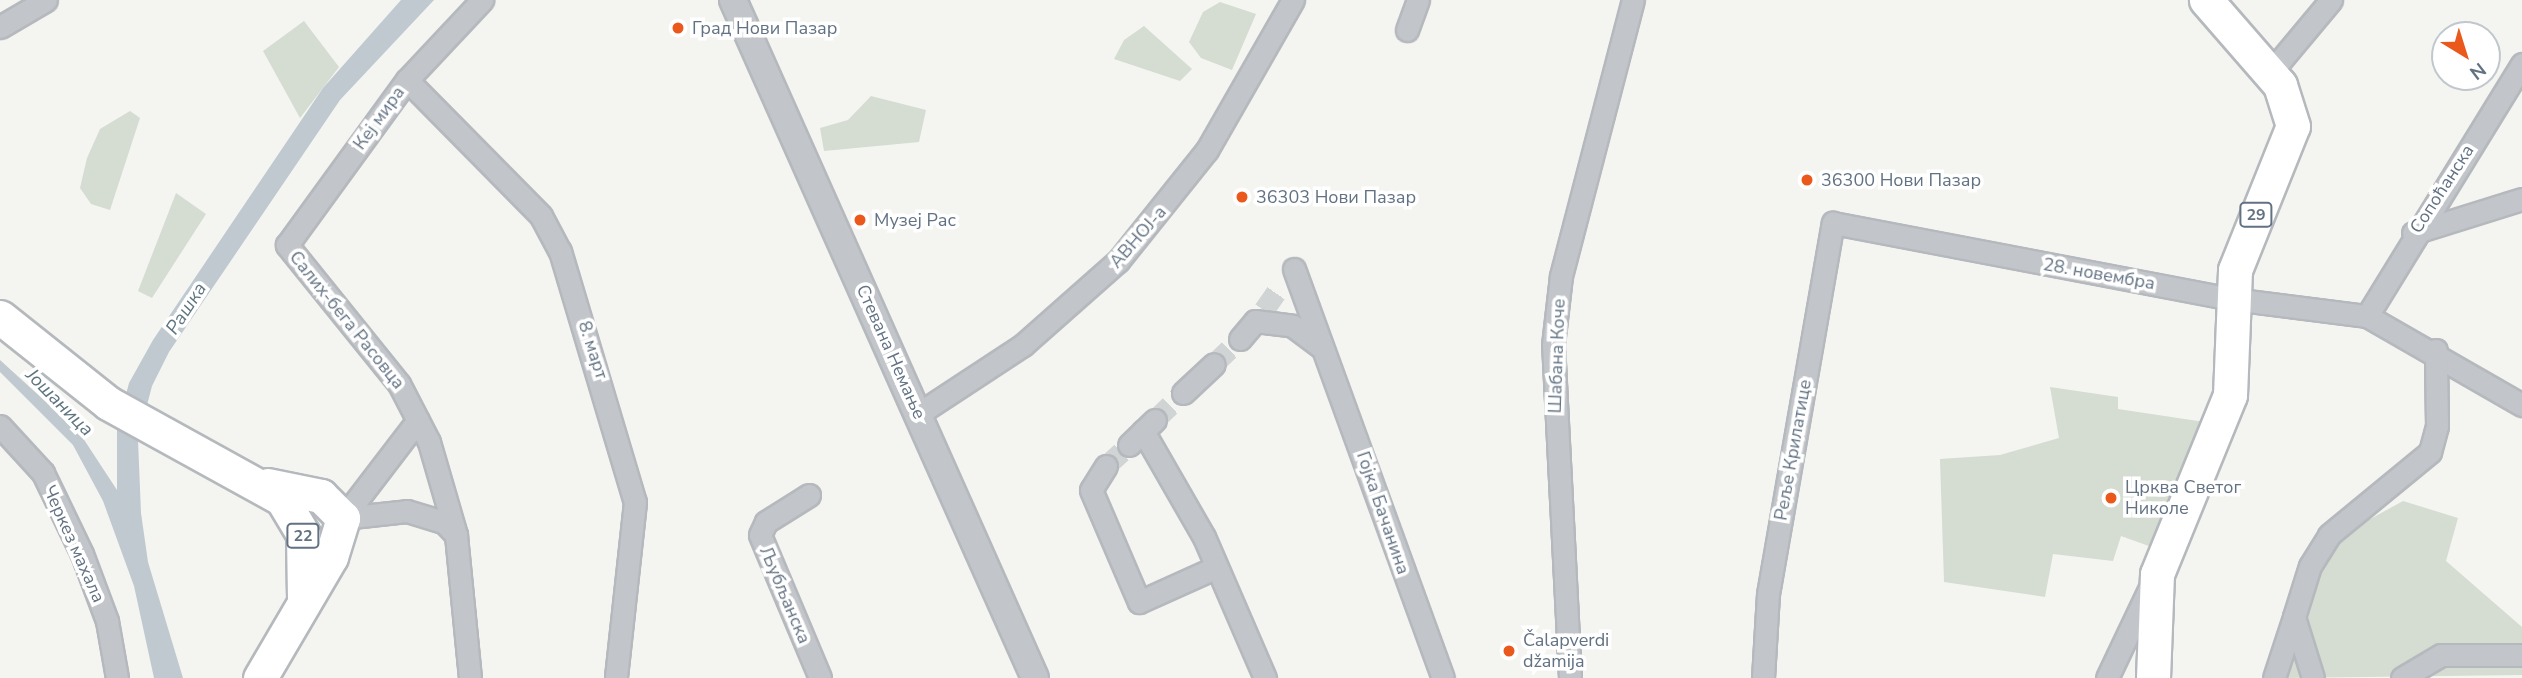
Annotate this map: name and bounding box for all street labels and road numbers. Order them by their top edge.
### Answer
street label: Кеј мира [349,82,409,154]
street label: Сопоћанска [2405,141,2479,237]
street label: АВНОЈ-а [1105,201,1171,273]
road number: 29 [2238,202,2274,228]
street label: Салих-бега Расовца [285,247,409,393]
street label: 28. новембра [2041,254,2157,294]
street label: Стевана Немање [852,281,930,423]
street label: Шабана Коче [1544,298,1570,414]
street label: 8. март [573,318,613,382]
street label: Реље Крилатице [1770,378,1816,522]
street label: Гојка Бачанина [1352,449,1414,577]
street label: Черкез махала [38,482,110,606]
road number: 22 [286,524,320,548]
street label: Љубљанска [755,543,815,647]

